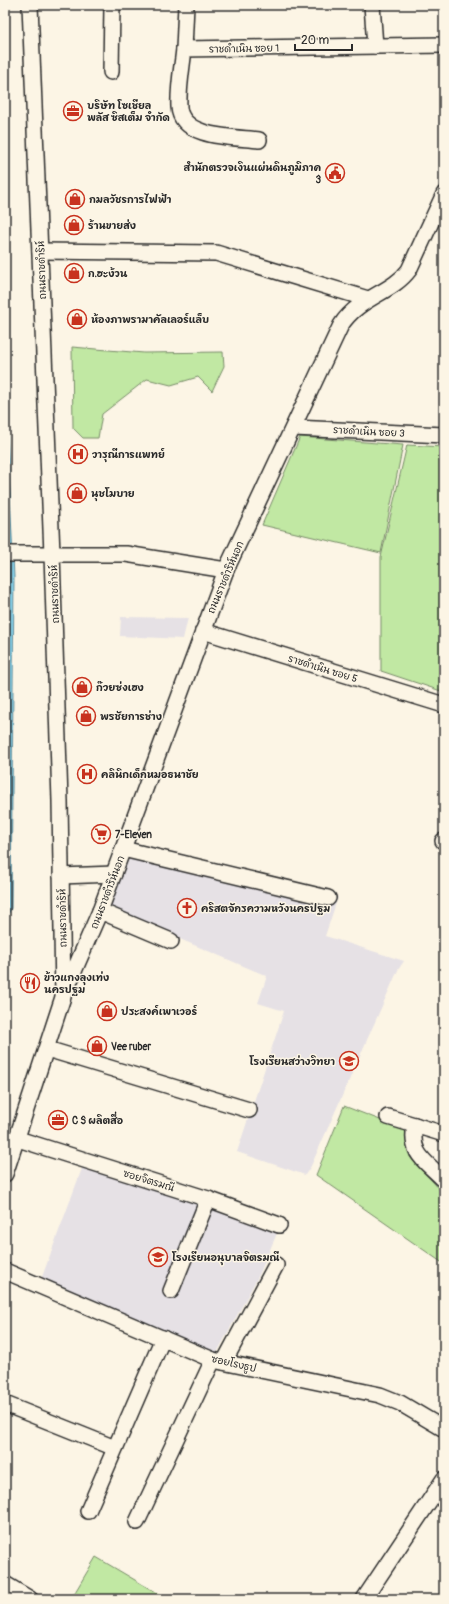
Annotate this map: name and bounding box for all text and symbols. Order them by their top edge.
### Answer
scale bar [295,26,352,52]
text: 20 m [301,33,330,48]
street label: ราชดำเนิน ซอย 1 [209,41,279,56]
place label: บริษัท โซเชียล พลัส ซิสเต็ม จำกัด [87,98,170,124]
office icon: บริษัท โซเชียล พลัส ซิสเต็ม จำกัด [62,100,84,122]
place label: สำนักตรวจเงินแผ่นดินภูมิภาค 3 [184,161,321,186]
public building icon: สำนักตรวจเงินแผ่นดินภูมิภาค 3 [324,162,346,184]
shop icon: กมลวัชรการไฟฟ้า [64,188,86,210]
place label: กมลวัชรการไฟฟ้า [89,193,172,206]
shop icon: ร้านขายส่ง [63,214,85,236]
place label: ร้านขายส่ง [88,219,136,232]
street label: ถนนราชดำริห์ [33,240,49,300]
shop icon: ก.ฮะง้วน [63,262,85,284]
place label: ก.ฮะง้วน [88,267,128,280]
shop icon: ห้องภาพรามาคัลเลอร์แล็บ [66,308,88,330]
place label: ห้องภาพรามาคัลเลอร์แล็บ [91,312,209,326]
street label: ราชดำเนิน ซอย 3 [333,423,406,440]
hospital icon: วารุณีการแพทย์ [67,443,89,465]
place label: วารุณีการแพทย์ [92,447,165,463]
shop icon: นุชโมบาย [66,482,88,504]
place label: นุชโมบาย [91,487,135,502]
street label: ถนนราชดำริห์นอก [203,539,247,615]
street label: ถนนราชดำริห์ [46,564,62,624]
street label: ราชดำเนิน ซอย 5 [287,652,359,685]
shop icon: ก๊วยซ่งเฮง [71,676,93,698]
place label: ก๊วยซ่งเฮง [96,681,144,694]
shop icon: พรชัยการช่าง [75,705,97,727]
place label: พรชัยการช่าง [100,710,162,723]
hospital icon: คลินิกเด็กหมอธนาชัย [76,763,98,785]
place label: คลินิกเด็กหมอธนาชัย [101,767,199,781]
supermarket icon: 7-Eleven [90,823,112,845]
place label: 7-Eleven [115,829,152,841]
street label: ถนนราชดำริห์นอก [87,853,127,931]
street label: ถนนราชดำริห์ [54,888,70,947]
church icon: คริสตจักรความหวังนครปฐม [176,897,198,919]
place label: คริสตจักรความหวังนครปฐม [201,902,330,915]
place label: ข้าวแกงลุงเท่ง นครปฐม [44,971,109,996]
restaurant icon: ข้าวแกงลุงเท่ง นครปฐม [19,972,41,994]
shop icon: ประสงค์เพาเวอร์ [96,1000,118,1022]
place label: ประสงค์เพาเวอร์ [121,1004,197,1018]
shop icon: Vee ruber [86,1035,108,1057]
place label: Vee ruber [111,1041,151,1053]
school or university icon: โรงเรียนสว่างวิทยา [338,1050,360,1072]
place label: โรงเรียนสว่างวิทยา [249,1054,335,1068]
office icon: C S ผลิตสื่อ [47,1109,69,1131]
place label: C S ผลิตสื่อ [72,1111,123,1127]
street label: ซอยจิตรมณี [122,1167,176,1195]
school or university icon: โรงเรียนอนุบาลจิตรมณี [147,1246,169,1268]
place label: โรงเรียนอนุบาลจิตรมณี [171,1250,279,1266]
street label: ซอยโรงธูป [210,1352,258,1376]

